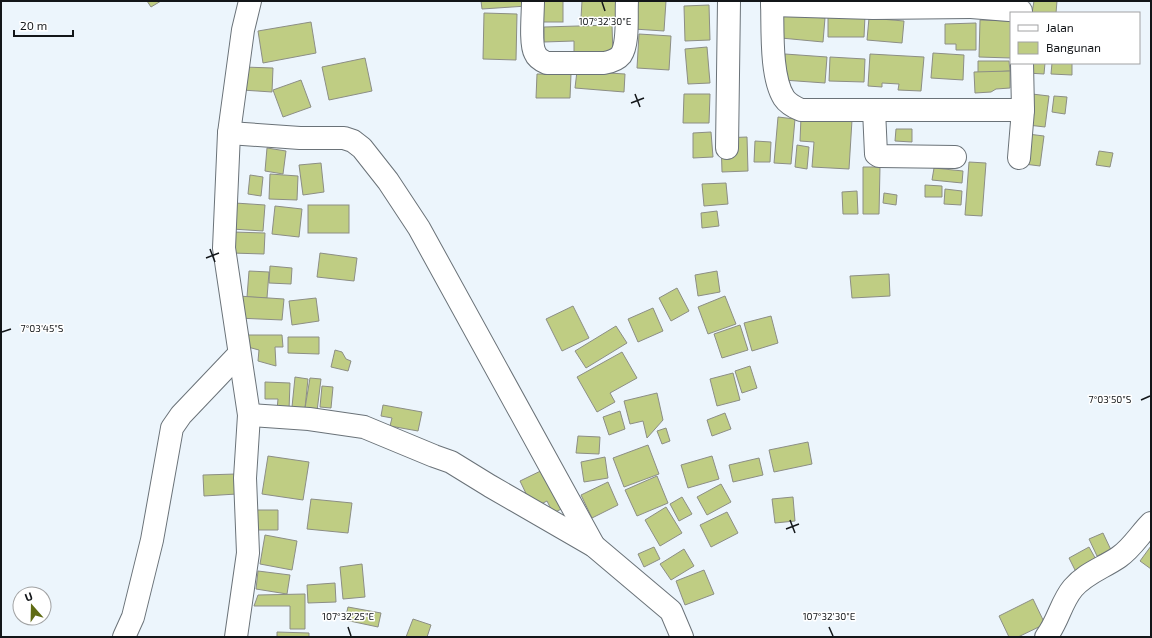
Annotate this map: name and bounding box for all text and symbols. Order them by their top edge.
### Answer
scale bar [14,12,73,38]
legend [1010,12,1140,64]
text: 107°32'30"E [579,15,632,27]
text: 20 m [20,18,47,32]
text: Jalan [1046,20,1074,34]
text: Bangunan [1046,40,1101,54]
text: 7°03'45"S [21,322,64,334]
text: 7°03'50"S [1089,393,1132,405]
north arrow [12,586,52,626]
text: U [23,589,34,604]
text: 107°32'25"E [322,610,374,622]
text: 107°32'30"E [803,610,856,622]

